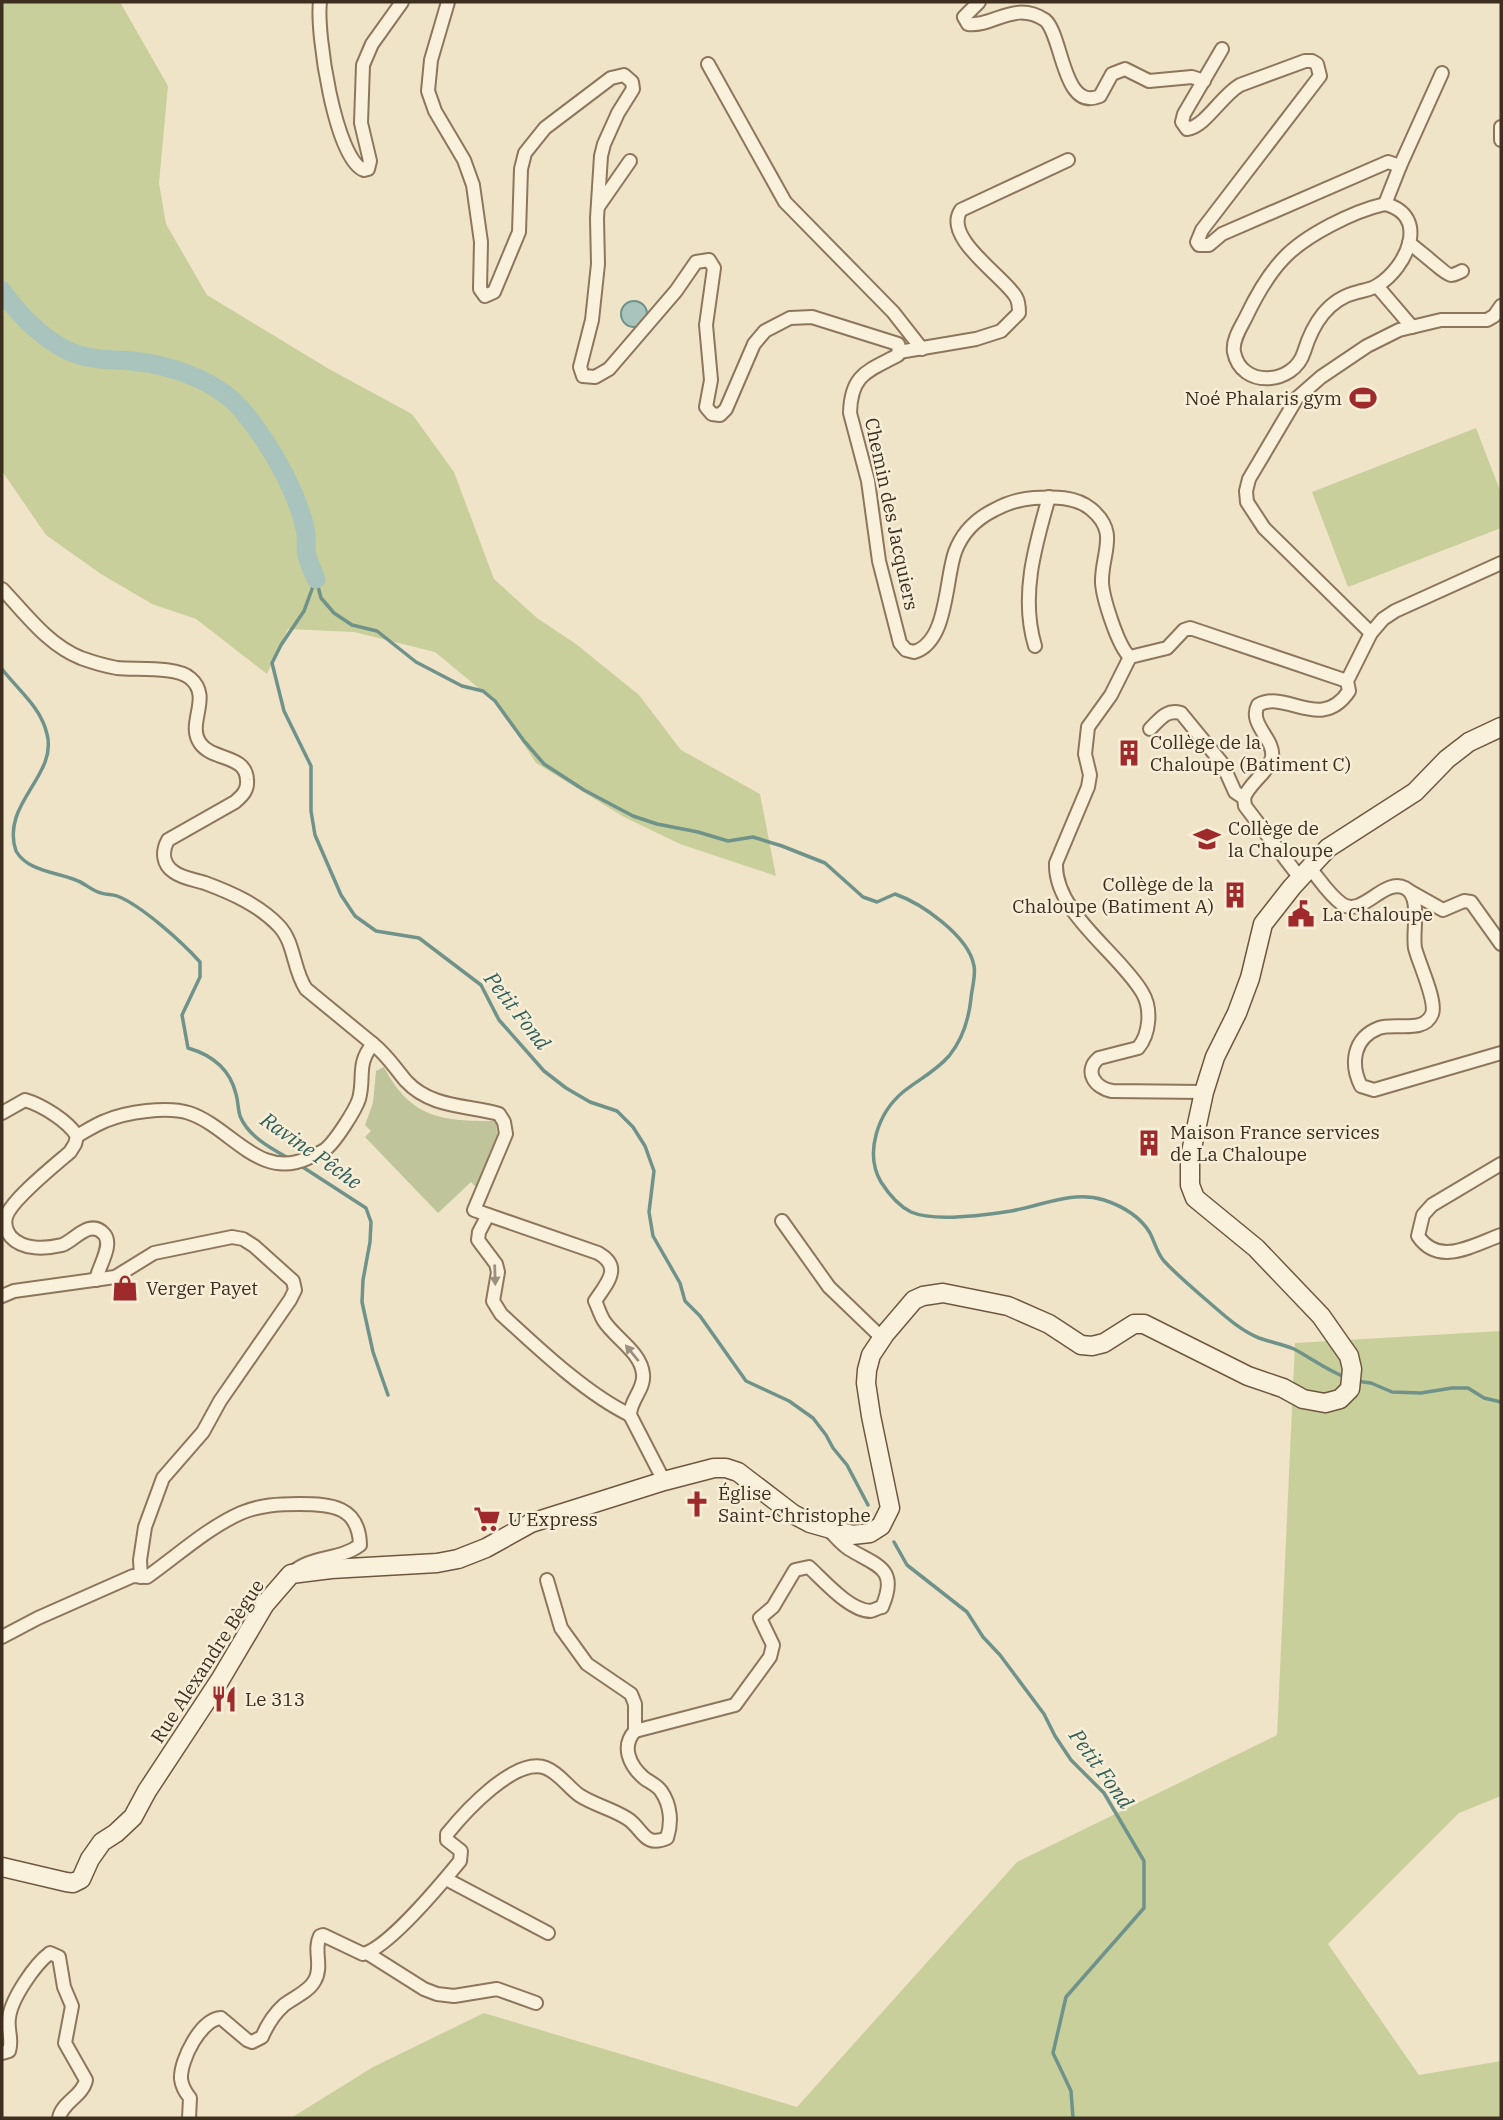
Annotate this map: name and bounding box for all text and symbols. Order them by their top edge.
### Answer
sports icon: Noé Phalaris gym [1348,383,1378,413]
place label: Noé Phalaris gym [1185,386,1342,410]
street label: Chemin des Jacquiers [860,416,924,612]
place label: Collège de la Chaloupe (Batiment C) [1150,730,1351,776]
building icon: Collège de la Chaloupe (Batiment C) [1114,738,1144,768]
place label: Collège de la Chaloupe [1228,816,1333,862]
school or university icon: Collège de la Chaloupe [1192,824,1222,854]
place label: Collège de la Chaloupe (Batiment A) [1012,872,1214,918]
building icon: Collège de la Chaloupe (Batiment A) [1220,880,1250,910]
public building icon: La Chaloupe [1286,899,1316,929]
place label: La Chaloupe [1322,902,1433,926]
water label: Petit Fond [478,965,558,1056]
water label: Ravine Pêche [255,1105,368,1196]
place label: Maison France services de La Chaloupe [1170,1120,1380,1166]
building icon: Maison France services de La Chaloupe [1134,1128,1164,1158]
one-way arrow [490,1264,501,1286]
shop icon: Verger Payet [110,1273,140,1303]
place label: Verger Payet [146,1276,258,1300]
one-way arrow [624,1345,639,1363]
place label: Église Saint-Christophe [718,1481,871,1527]
church icon: Église Saint-Christophe [682,1489,712,1519]
supermarket icon: U Express [472,1504,502,1534]
place label: U Express [508,1507,598,1531]
street label: Rue Alexandre Bègue [145,1575,269,1747]
restaurant icon: Le 313 [209,1684,239,1714]
place label: Le 313 [245,1687,305,1711]
water label: Petit Fond [1063,1722,1141,1814]

